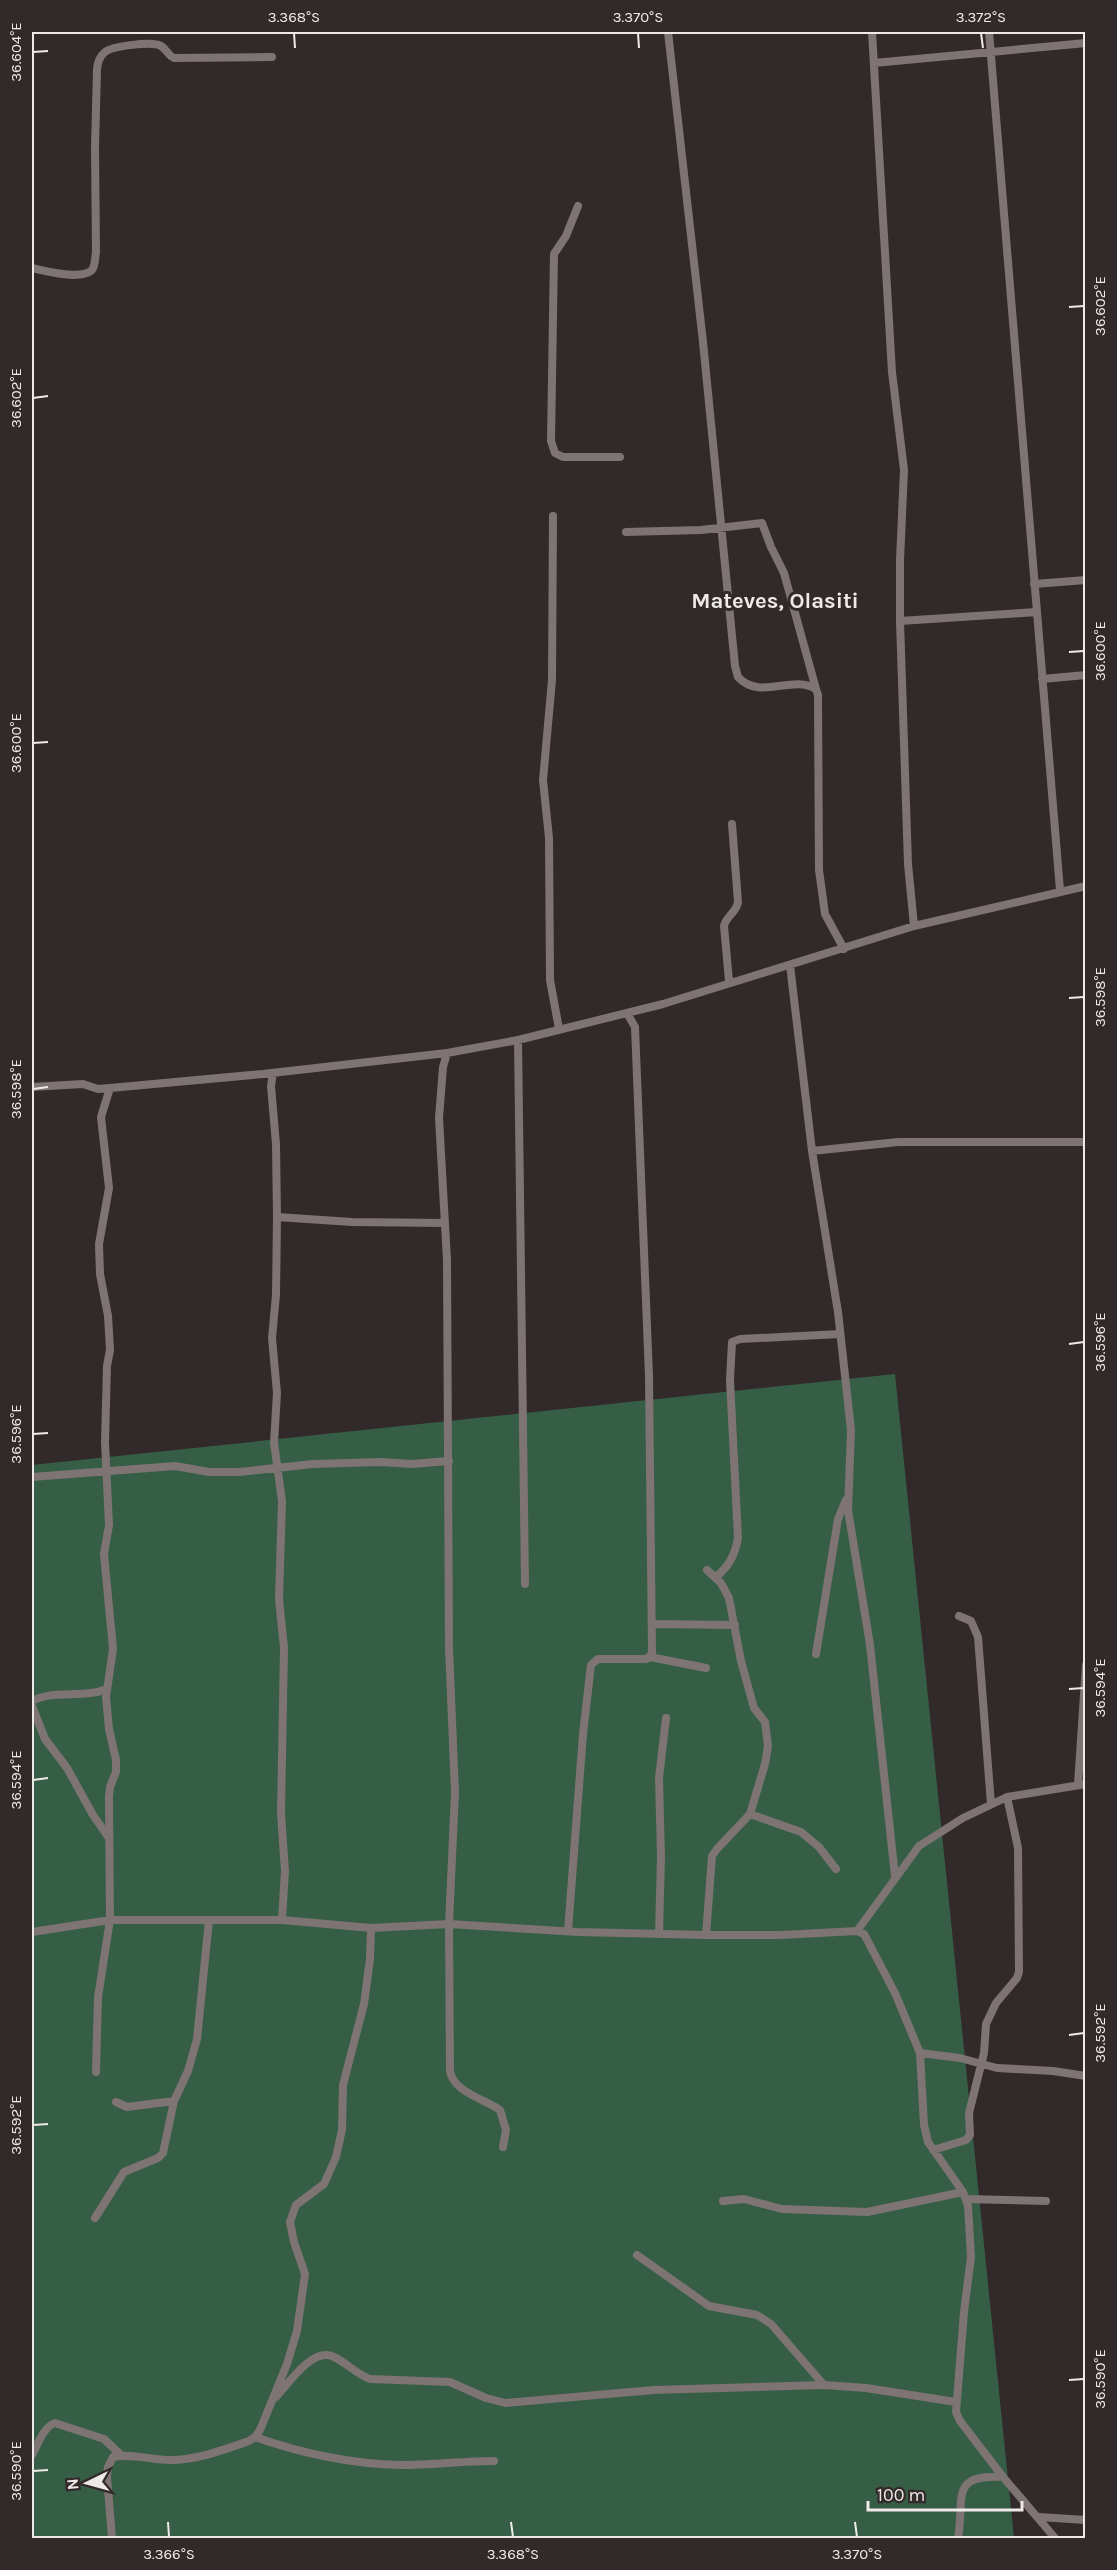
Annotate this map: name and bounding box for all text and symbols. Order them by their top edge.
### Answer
text: 3.368°S [268,8,320,26]
text: 3.370°S [613,8,663,26]
text: 3.372°S [956,8,1006,26]
text: 36.604°E [7,22,25,82]
text: 36.602°E [1091,276,1109,336]
text: 36.602°E [7,368,25,428]
district label: Mateves, Olasiti [691,588,859,614]
text: 36.600°E [1091,621,1109,681]
text: 36.600°E [7,713,25,773]
text: 36.598°E [1091,967,1109,1027]
text: 36.598°E [7,1059,25,1119]
text: 36.596°E [1091,1312,1109,1372]
text: 36.596°E [7,1404,25,1464]
text: 36.594°E [1091,1658,1109,1718]
text: 36.594°E [7,1750,25,1810]
text: 36.592°E [1091,2003,1109,2063]
text: 36.592°E [7,2095,25,2155]
text: 36.590°E [1091,2349,1109,2409]
text: 36.590°E [7,2441,25,2501]
north arrow [57,2453,117,2513]
scale bar [868,2474,1022,2512]
text: N [63,2478,83,2491]
text: 100 m [877,2484,925,2506]
text: 3.366°S [143,2545,195,2563]
text: 3.368°S [487,2545,539,2563]
text: 3.370°S [832,2545,882,2563]

